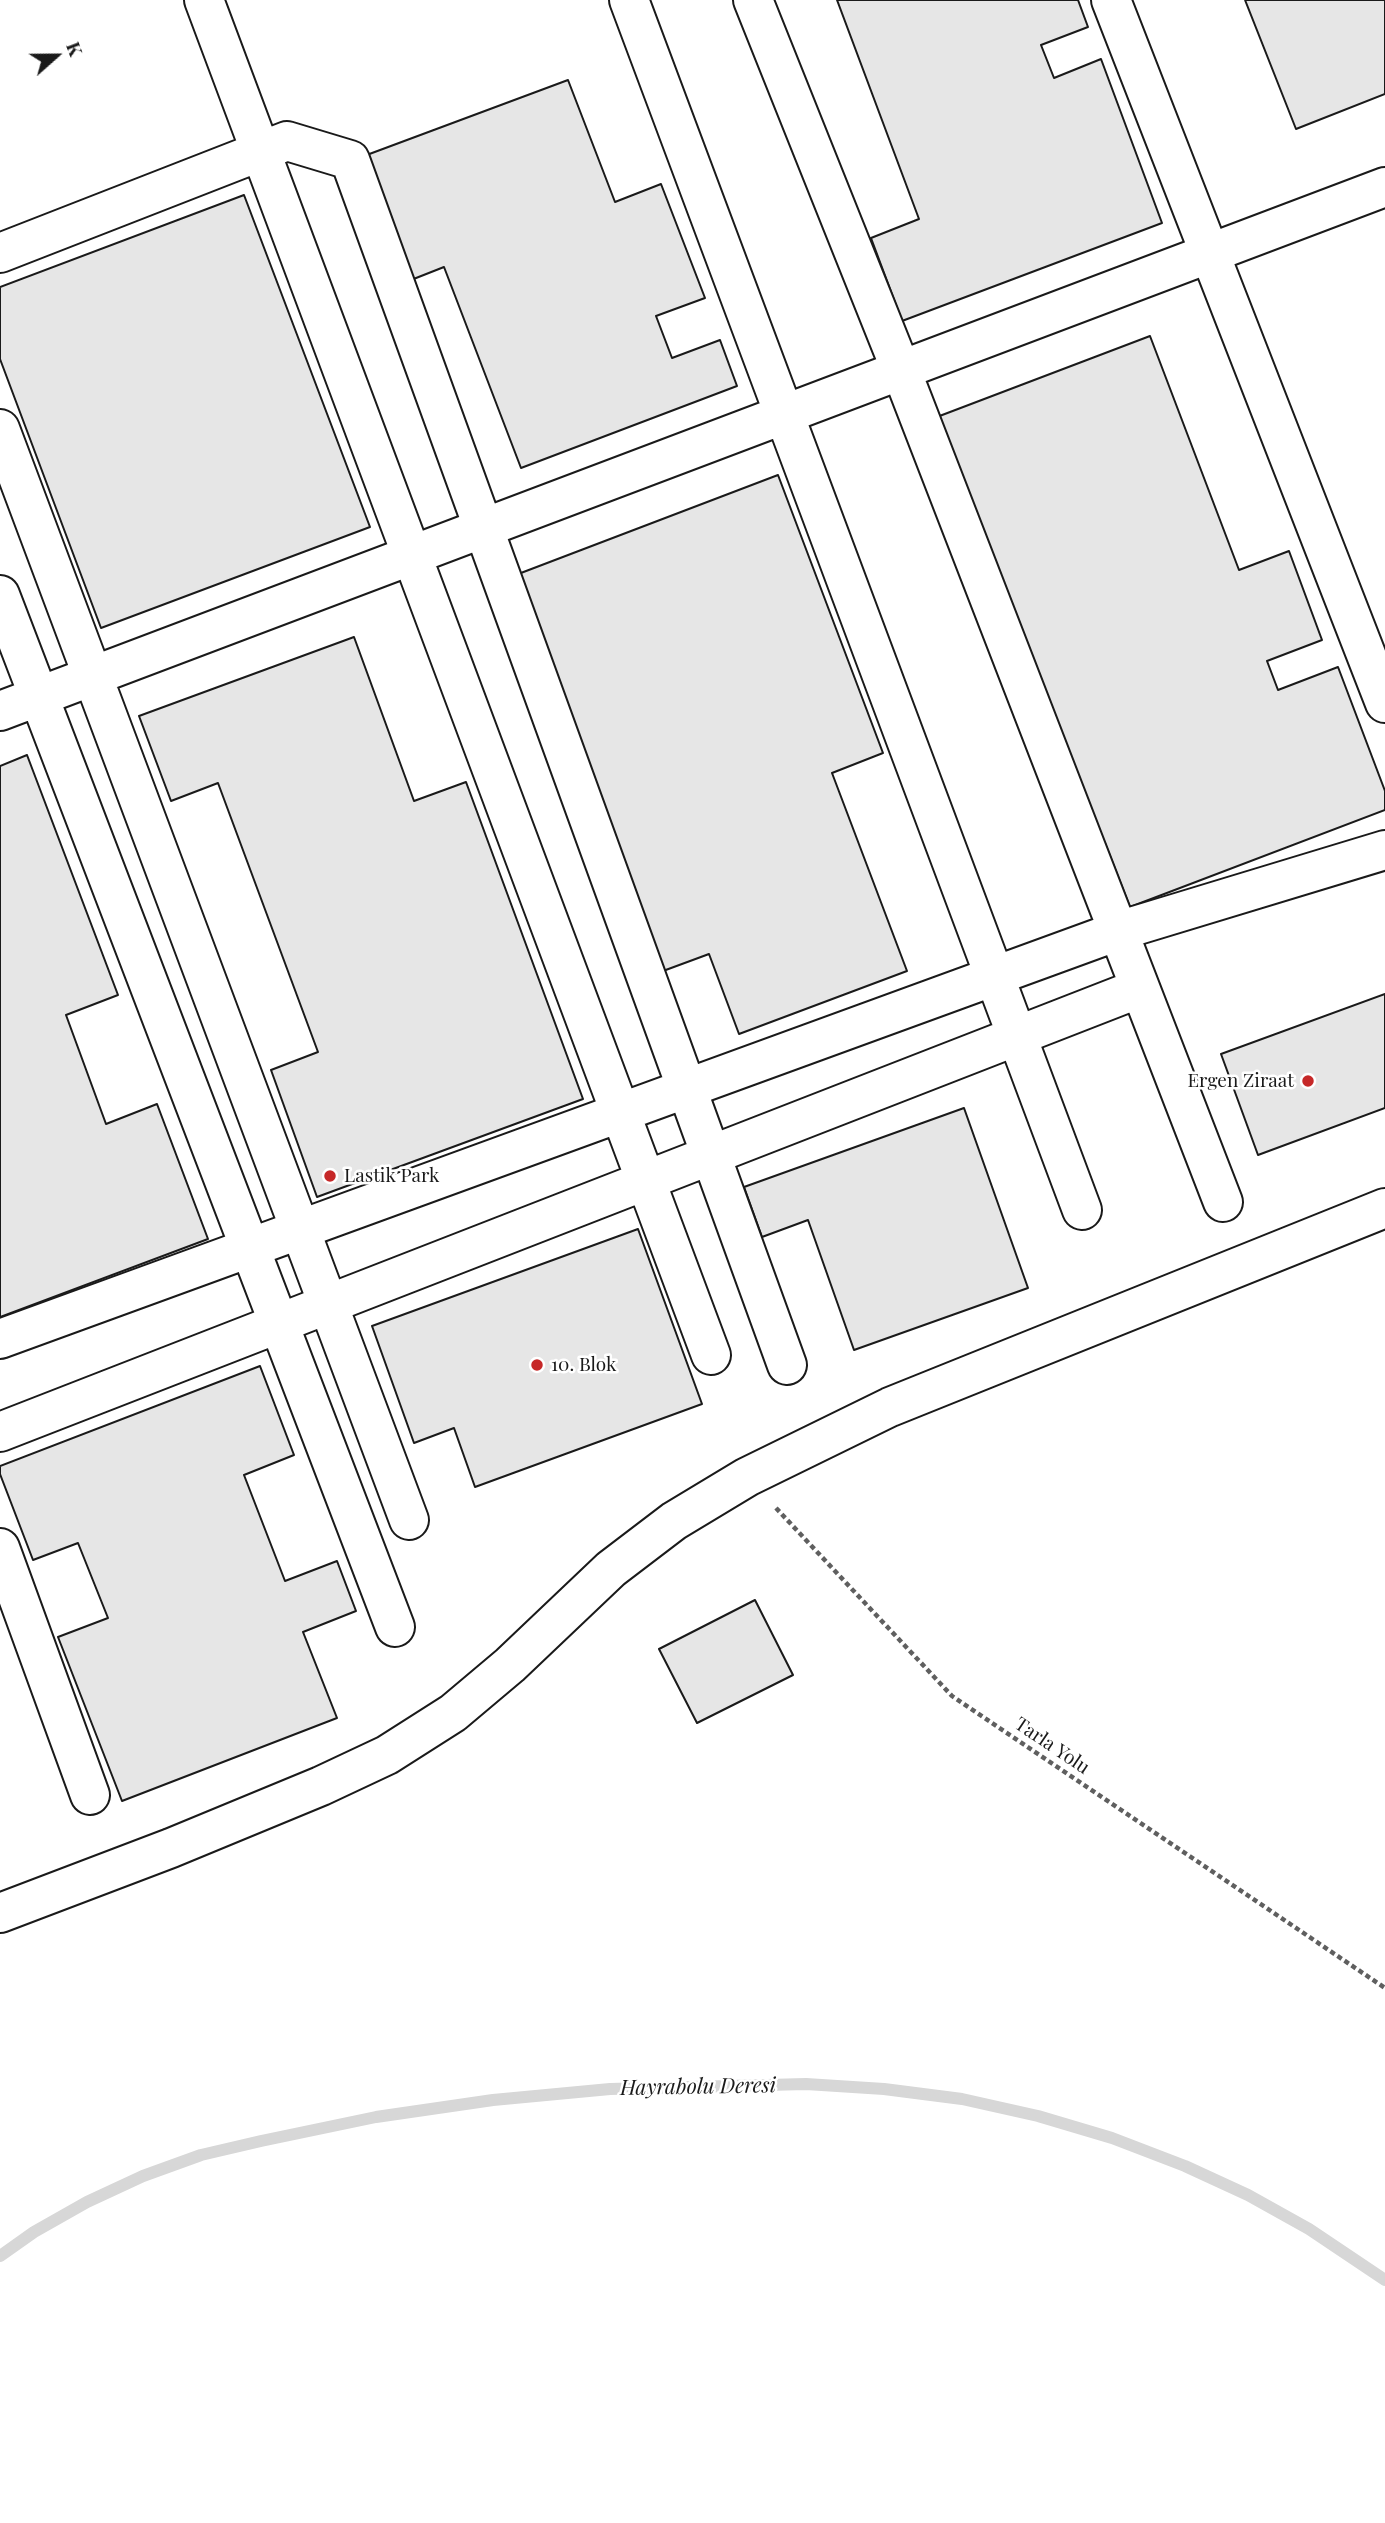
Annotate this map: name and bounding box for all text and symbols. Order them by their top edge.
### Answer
north arrow [21,21,91,91]
text: K [61,37,90,59]
place label: Ergen Ziraat [1187,1070,1294,1092]
marker: Ergen Ziraat [1300,1073,1316,1089]
place label: Lastik Park [344,1165,440,1187]
marker: Lastik Park [322,1168,338,1184]
place label: 10. Blok [551,1354,617,1376]
marker: 10. Blok [529,1357,545,1373]
street label: Tarla Yolu [1010,1713,1094,1779]
water label: Hayrabolu Deresi [620,2073,776,2101]

